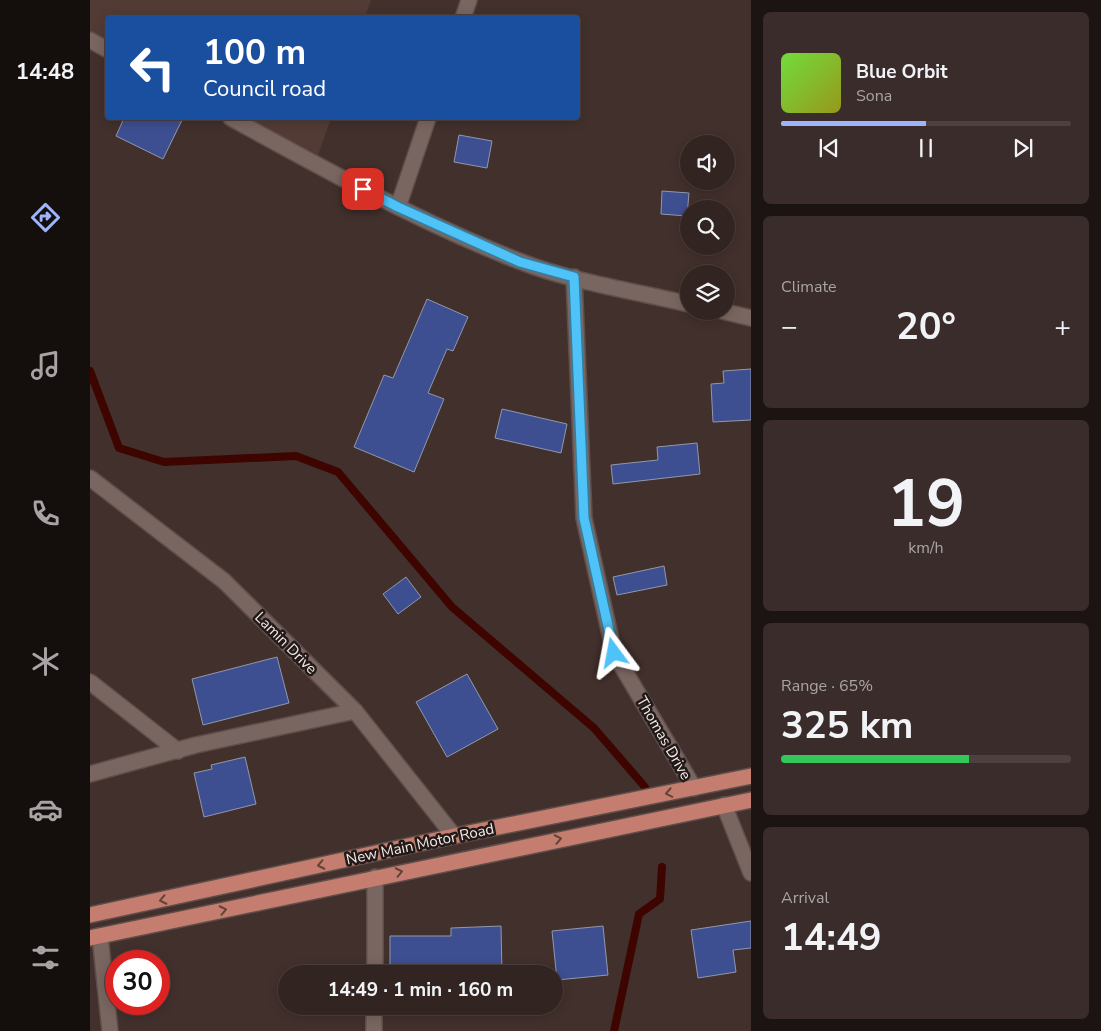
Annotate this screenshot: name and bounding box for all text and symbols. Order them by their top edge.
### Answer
text: 100 m [203,29,306,76]
icon: left [120,35,185,100]
text: 14:48 [16,57,74,87]
text: Blue Orbit [856,59,947,85]
text: Council road [203,74,326,104]
text: Sona [856,85,892,107]
icon: previous [815,134,843,162]
icon: pause [912,134,940,162]
icon: next [1009,134,1037,162]
map controls [680,135,735,320]
button: sound [680,135,735,190]
pin [342,168,384,210]
icon: arrive [349,175,377,203]
icon: directions [28,200,63,235]
button: search [680,200,735,255]
button: layers [680,265,735,320]
text: Climate [781,276,836,298]
text: 20° [896,301,956,352]
text: − [781,308,798,346]
text: + [1054,308,1071,346]
icon: music [28,348,63,383]
text: 19 [887,460,965,549]
icon: phone [28,496,63,531]
text: km/h [908,537,944,559]
street label: Lamin Drive [251,608,321,678]
position arrow [587,626,639,678]
icon: climate [28,644,63,679]
text: Range · 65% [781,675,873,697]
street label: Thomas Drive [632,693,696,783]
text: 325 km [781,700,913,751]
one-way arrow [665,787,673,797]
icon: car [28,792,63,827]
street label: New Main Motor Road [344,819,496,869]
one-way arrow [554,834,563,845]
one-way arrow [317,859,326,870]
one-way arrow [395,867,404,878]
text: Arrival [781,887,829,909]
one-way arrow [158,894,167,905]
one-way arrow [219,905,228,916]
text: 14:49 [781,912,882,963]
icon: filters [28,940,63,975]
speed limit sign: 30 [105,950,170,1015]
text: 14:49 · 1 min · 160 m [328,977,513,1003]

